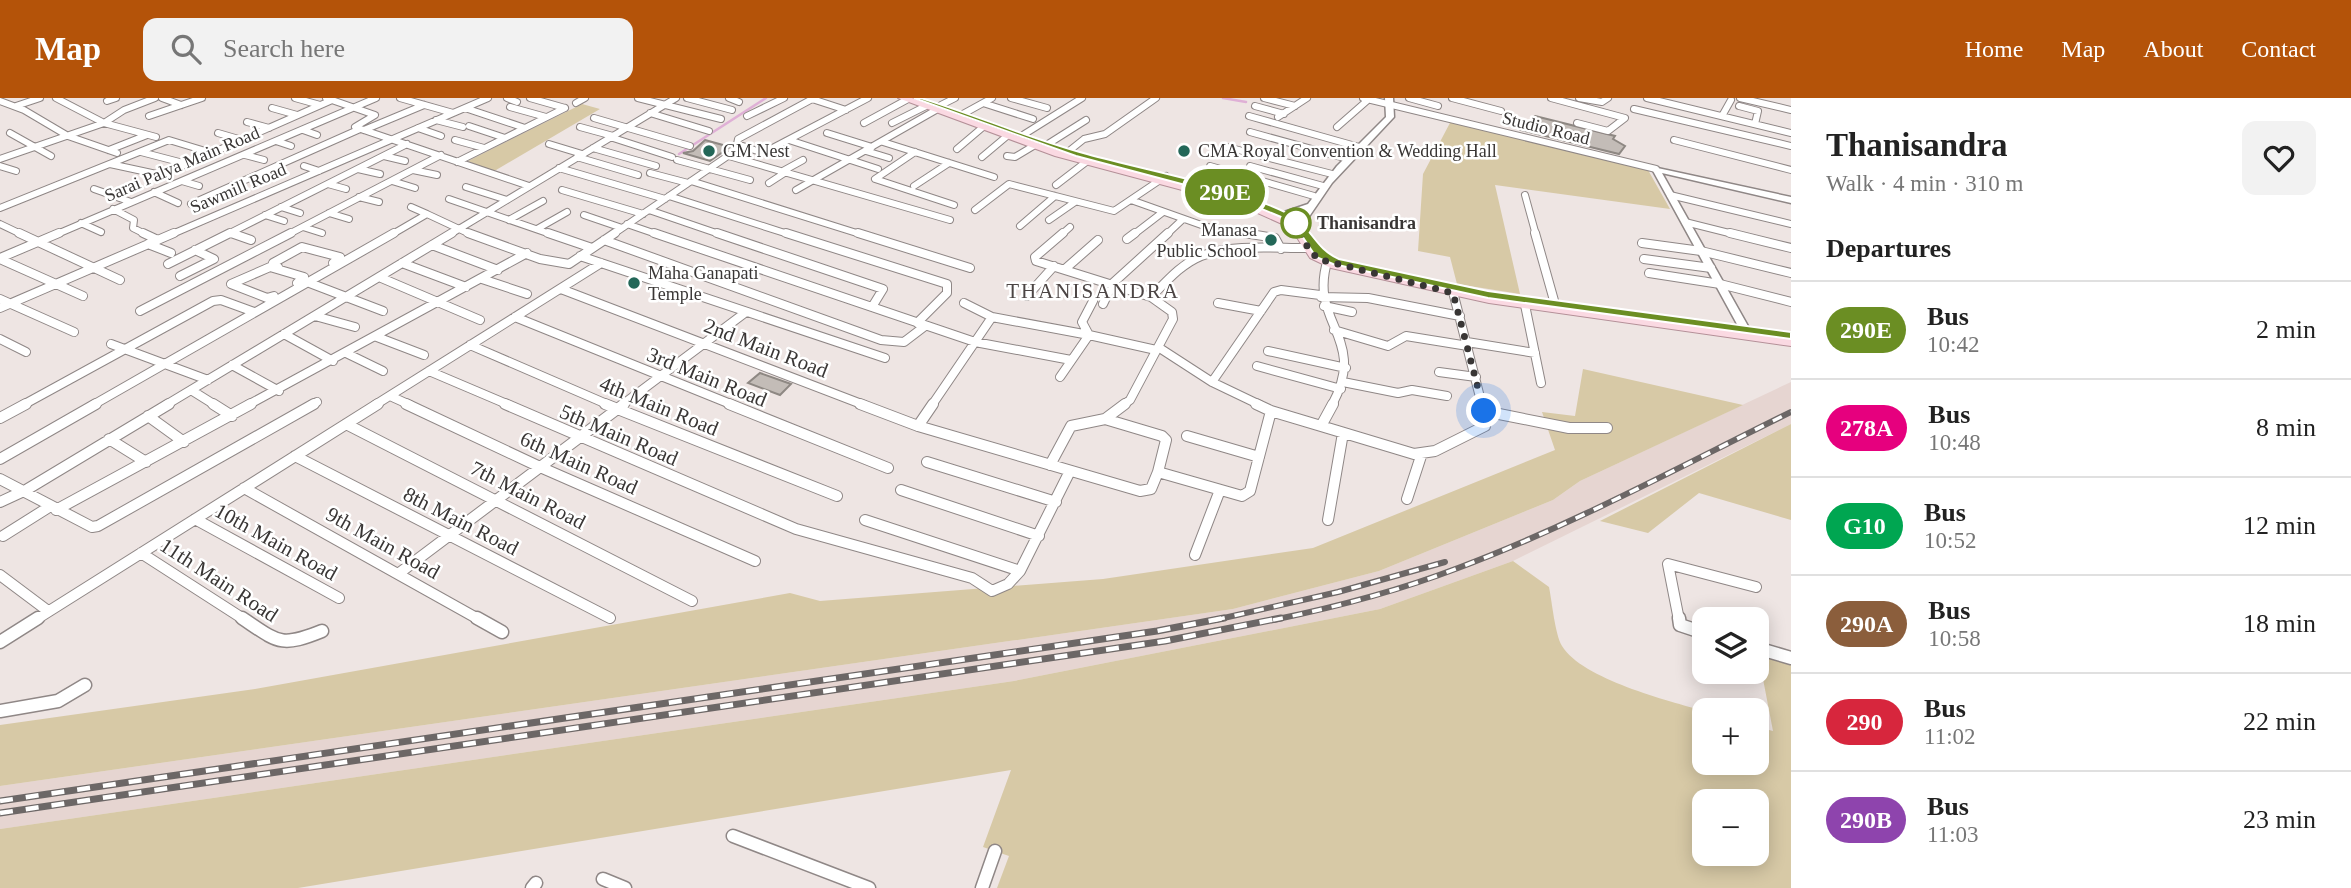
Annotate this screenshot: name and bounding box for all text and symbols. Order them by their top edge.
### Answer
search box [143,18,633,81]
icon: search [167,30,205,68]
text: Map [35,31,101,67]
text: Search here [223,34,345,63]
text: Home [1965,36,2023,62]
text: Map [2061,36,2105,62]
text: About [2143,36,2203,62]
text: Contact [2241,36,2316,62]
street label: Studio Road [1500,107,1592,149]
button: heart [2242,121,2316,195]
street label: Sarai Palya Main Road [101,122,263,206]
text: Thanisandra [1826,127,2008,163]
place label: GM Nest [723,141,790,161]
place label: CMA Royal Convention & Wedding Hall [1198,141,1497,161]
marker: GM Nest [701,143,717,159]
marker: CMA Royal Convention & Wedding Hall [1176,143,1192,159]
street label: Sawmill Road [187,159,289,217]
line badge: 290E [1176,169,1274,215]
text: Walk · 4 min · 310 m [1826,171,2023,196]
text: 290E [1199,179,1251,205]
marker: Thanisandra [1281,208,1311,238]
place label: Thanisandra [1317,213,1416,233]
place label: Manasa Public School [1156,220,1257,261]
marker: Manasa Public School [1263,232,1279,248]
text: Departures [1826,234,1951,263]
place label: Maha Ganapati Temple [648,263,758,304]
marker: Maha Ganapati Temple [626,275,642,291]
district label: THANISANDRA [1006,279,1180,303]
text: Bus [1927,302,1969,331]
street label: 2nd Main Road [701,313,832,383]
text: 2 min [2256,315,2316,344]
text: 290E [1840,317,1892,343]
text: 10:42 [1927,332,1979,357]
street label: 3rd Main Road [644,342,771,412]
street label: 4th Main Road [596,371,722,441]
your location [1466,393,1501,428]
street label: 5th Main Road [556,399,682,471]
text: Bus [1928,400,1970,429]
text: 8 min [2256,413,2316,442]
text: 278A [1840,415,1893,441]
street label: 6th Main Road [517,426,642,500]
text: 10:48 [1928,430,1981,455]
street label: 7th Main Road [466,456,590,535]
street label: 8th Main Road [399,482,523,561]
street label: 10th Main Road [210,498,342,586]
text: Bus [1924,498,1966,527]
street label: 9th Main Road [322,502,444,584]
text: 12 min [2243,511,2316,540]
text: G10 [1843,513,1886,539]
text: 10:52 [1924,528,1976,553]
street label: 11th Main Road [156,533,283,627]
text: Bus [1928,596,1970,625]
map controls [1692,607,1769,866]
button: layers [1692,607,1769,684]
text: 18 min [2243,609,2316,638]
text: 290A [1840,611,1893,637]
text: 10:58 [1928,626,1981,651]
text: Bus [1924,694,1966,723]
button: + [1692,698,1769,775]
text: 22 min [2243,707,2316,736]
text: 290 [1847,709,1883,735]
text: 11:02 [1924,724,1976,749]
button: − [1692,789,1769,866]
text: Bus [1927,792,1969,821]
text: 23 min [2243,805,2316,834]
text: 290B [1840,807,1892,833]
text: 11:03 [1927,822,1979,847]

